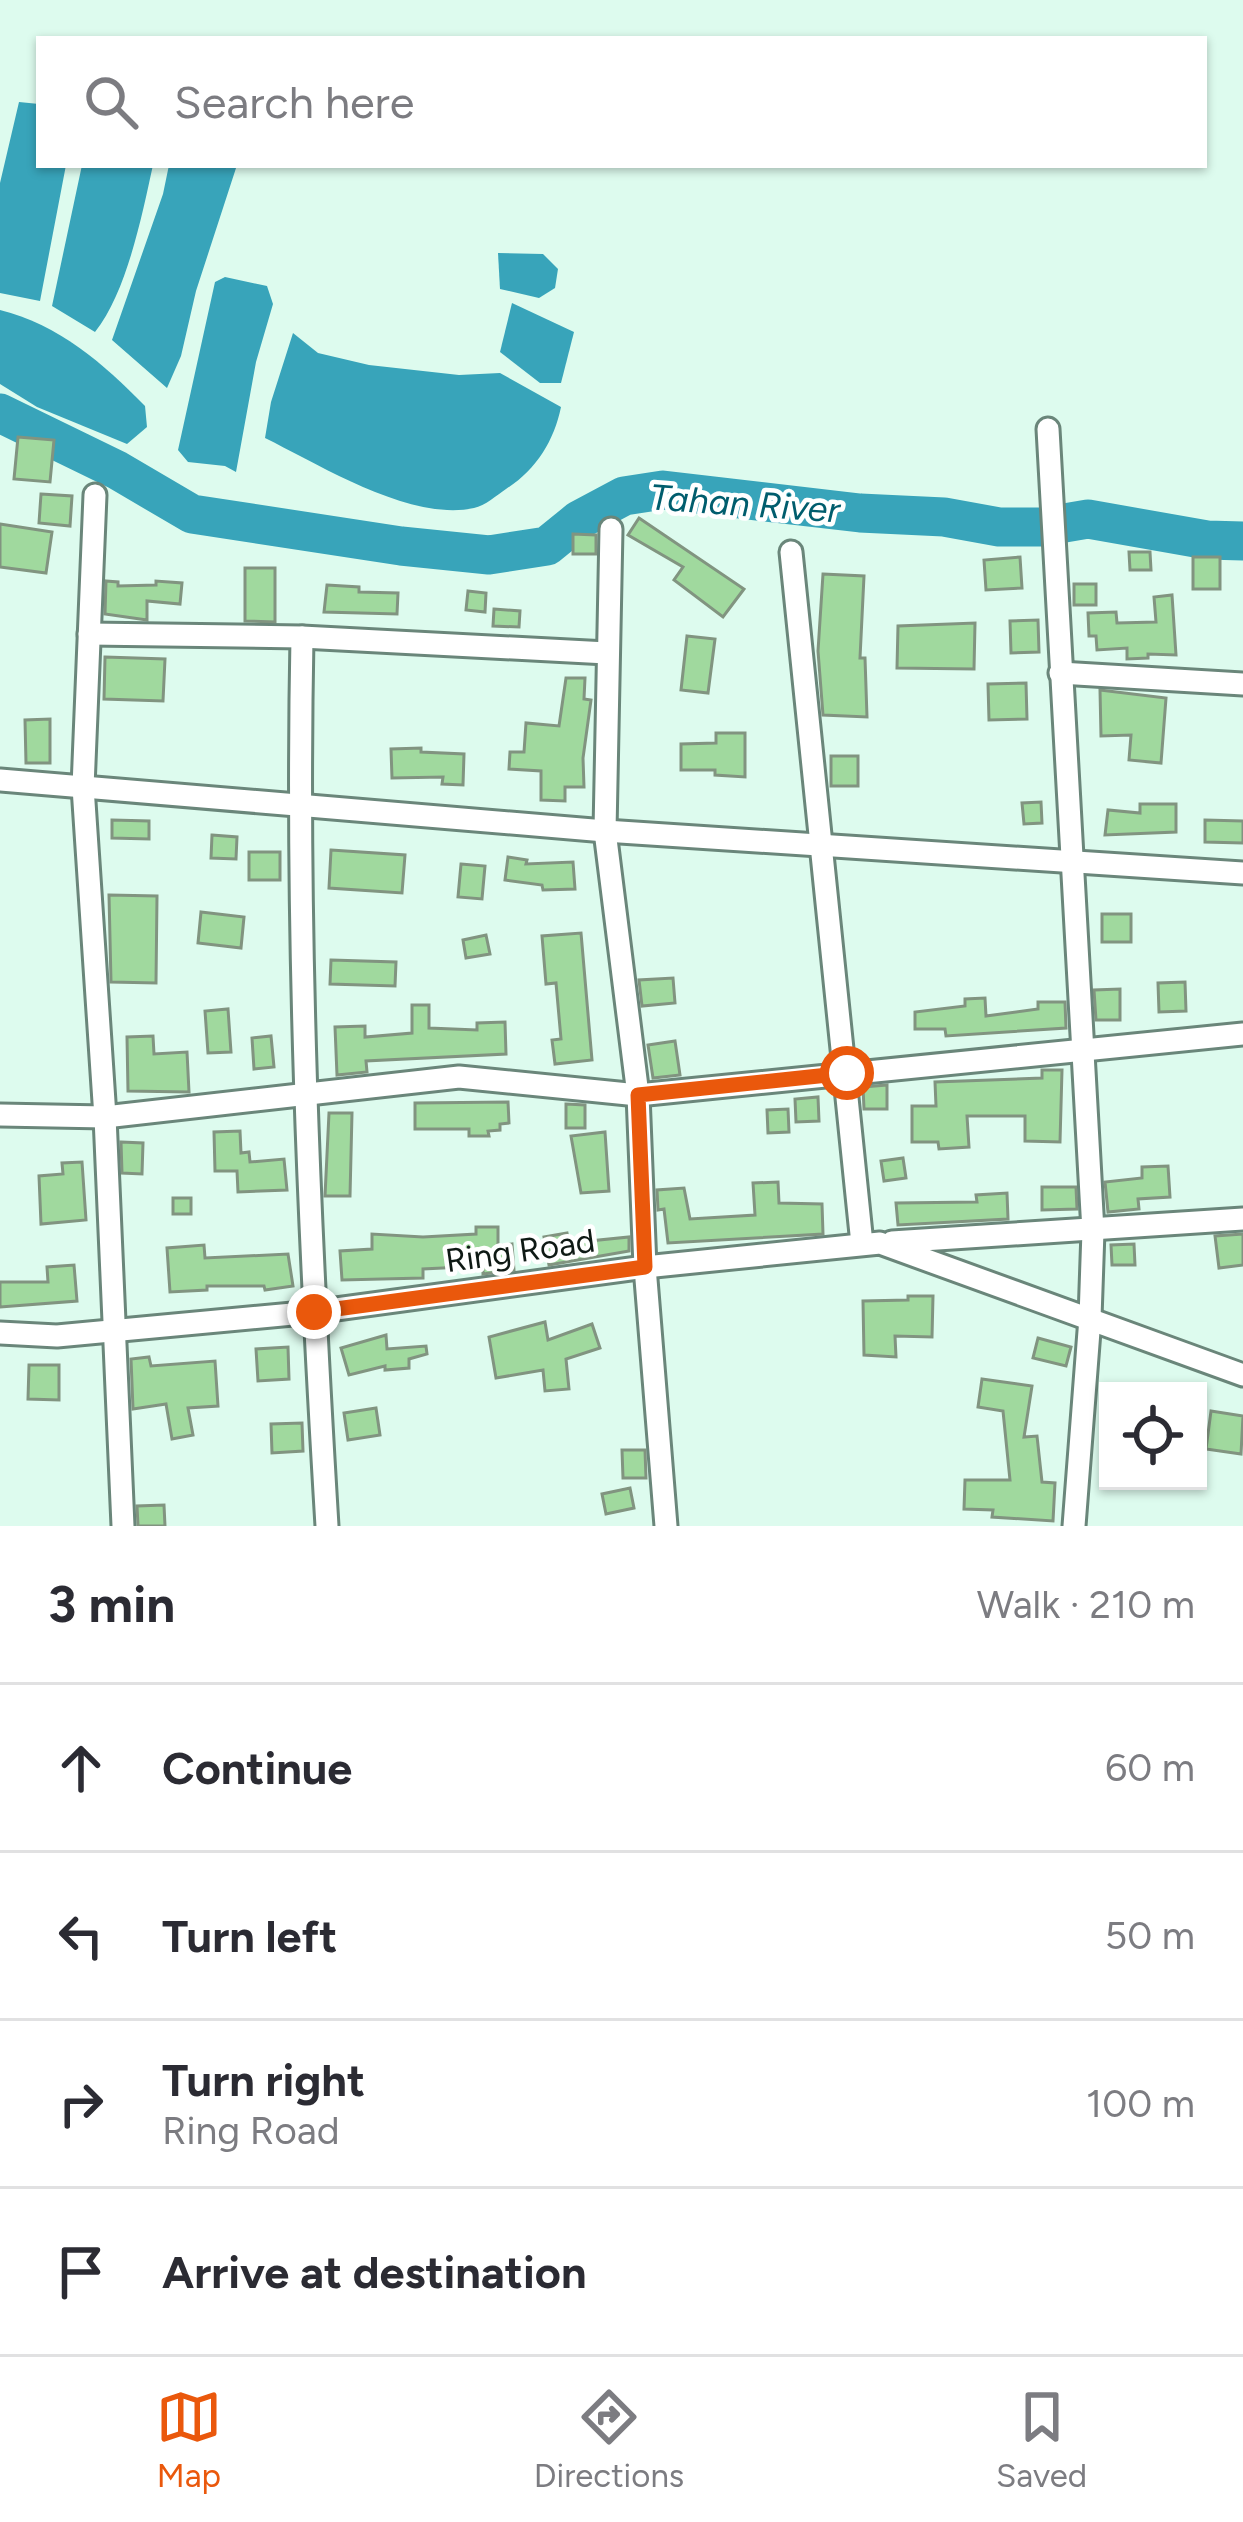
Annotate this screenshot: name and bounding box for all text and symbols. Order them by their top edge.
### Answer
search box [36,36,1207,168]
icon: search [78,69,144,135]
text: Search here [174,75,414,129]
water label: Tahan River [649,475,843,532]
route start [820,1046,874,1100]
street label: Ring Road [443,1221,597,1280]
route end [287,1285,341,1339]
map controls [1099,1382,1207,1490]
button: locate [1099,1382,1207,1490]
text: 3 min [48,1574,175,1635]
text: Walk · 210 m [977,1581,1195,1628]
icon: ahead [48,1735,114,1801]
text: Continue [162,1741,352,1795]
text: 60 m [1105,1744,1195,1791]
icon: left [48,1903,114,1969]
text: Turn left [162,1909,337,1963]
text: 50 m [1105,1912,1195,1959]
text: Turn right [162,2053,365,2107]
icon: right [48,2071,114,2137]
text: 100 m [1086,2080,1195,2127]
text: Ring Road [162,2107,340,2154]
icon: arrive [48,2239,114,2305]
text: Arrive at destination [162,2245,586,2299]
tab: Map [156,2384,222,2495]
tab: Directions [534,2384,684,2495]
tab: Saved [996,2384,1087,2495]

